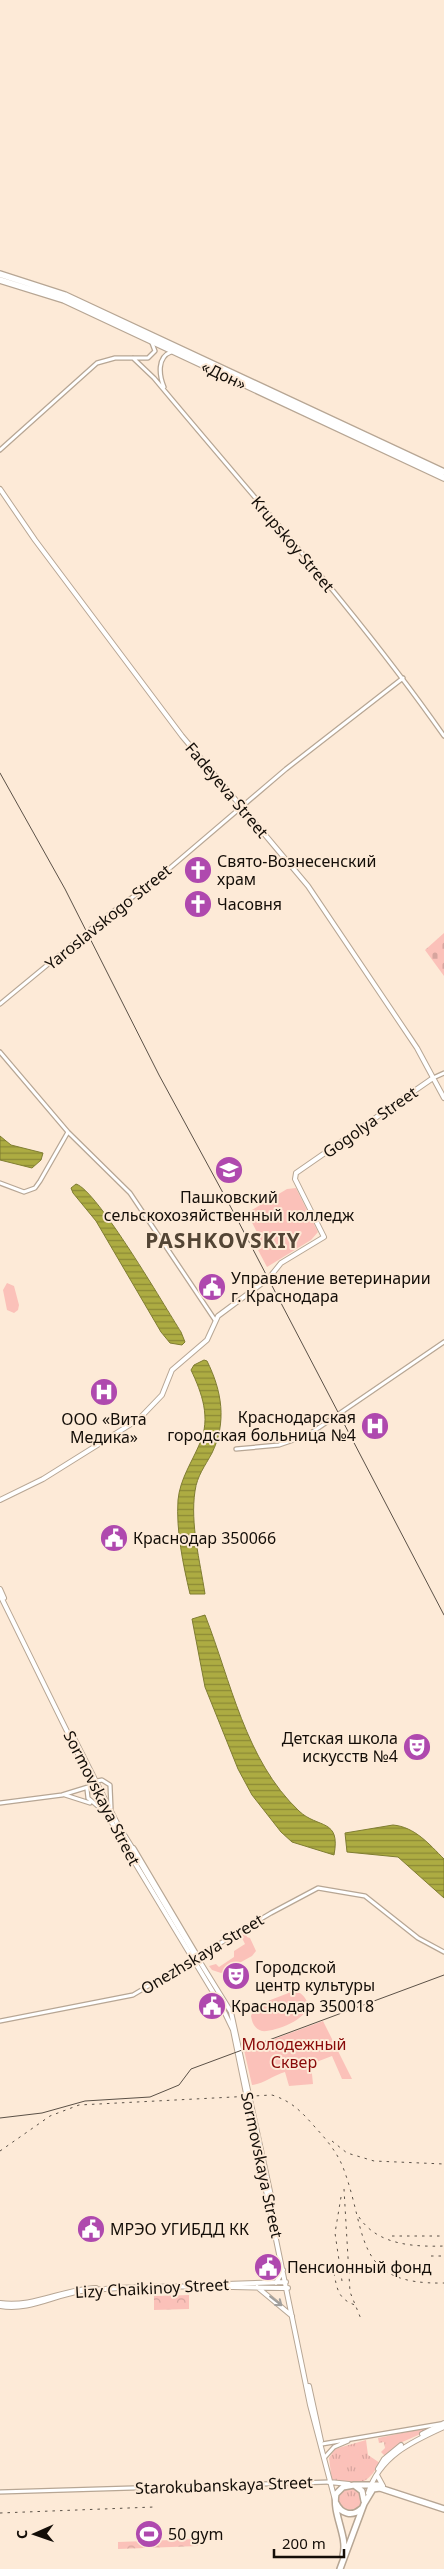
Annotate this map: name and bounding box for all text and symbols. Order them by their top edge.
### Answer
street label: «Дон» [198,355,250,395]
street label: Krupskoy Street [246,491,340,597]
street label: Fadeyeva Street [180,737,274,843]
place label: Свято-Вознесенский храм [217,850,376,890]
church icon: Свято-Вознесенский храм [183,855,213,885]
street label: Yaroslavskogo Street [40,859,176,975]
church icon: Часовня [183,889,213,919]
place label: Часовня [217,893,282,915]
street label: Gogolya Street [318,1081,422,1163]
school or university icon: Пашковский сельскохозяйственный колледж [214,1155,244,1185]
place label: Пашковский сельскохозяйственный колледж [104,1186,355,1226]
district label: PASHKOVSKIY [145,1226,301,1254]
place label: Управление ветеринарии г. Краснодара [231,1267,431,1307]
public building icon: Управление ветеринарии г. Краснодара [197,1272,227,1302]
hospital icon: ООО «Вита Медика» [89,1377,119,1407]
place label: Краснодарская городская больница №4 [167,1406,356,1446]
place label: ООО «Вита Медика» [61,1408,147,1448]
hospital icon: Краснодарская городская больница №4 [360,1411,390,1441]
public building icon: Краснодар 350066 [99,1523,129,1553]
place label: Краснодар 350066 [133,1527,276,1549]
street label: Sormovskaya Street [58,1727,146,1869]
place label: Детская школа искусств №4 [282,1727,398,1767]
theatre icon: Детская школа искусств №4 [402,1732,432,1762]
street label: Onezhskaya Street [136,1908,268,1999]
place label: Городской центр культуры [255,1956,375,1996]
theatre icon: Городской центр культуры [221,1961,251,1991]
public building icon: Краснодар 350018 [197,1991,227,2021]
place label: Краснодар 350018 [231,1995,374,2017]
park label: Молодежный Сквер [241,2033,347,2073]
street label: Sormovskaya Street [236,2090,288,2240]
public building icon: МРЭО УГИБДД КК [76,2214,106,2244]
place label: МРЭО УГИБДД КК [110,2218,249,2240]
public building icon: Пенсионный фонд [253,2252,283,2282]
place label: Пенсионный фонд [287,2256,432,2278]
street label: Lizy Chaikinoy Street [74,2273,230,2303]
one-way arrow [269,2295,282,2306]
street label: Starokubanskaya Street [135,2471,313,2499]
north arrow [10,2509,60,2559]
sports icon: 50 gym [134,2519,164,2549]
place label: 50 gym [168,2523,223,2545]
scale bar [274,2526,344,2558]
text: С [12,2530,31,2539]
text: 200 m [282,2533,326,2553]

